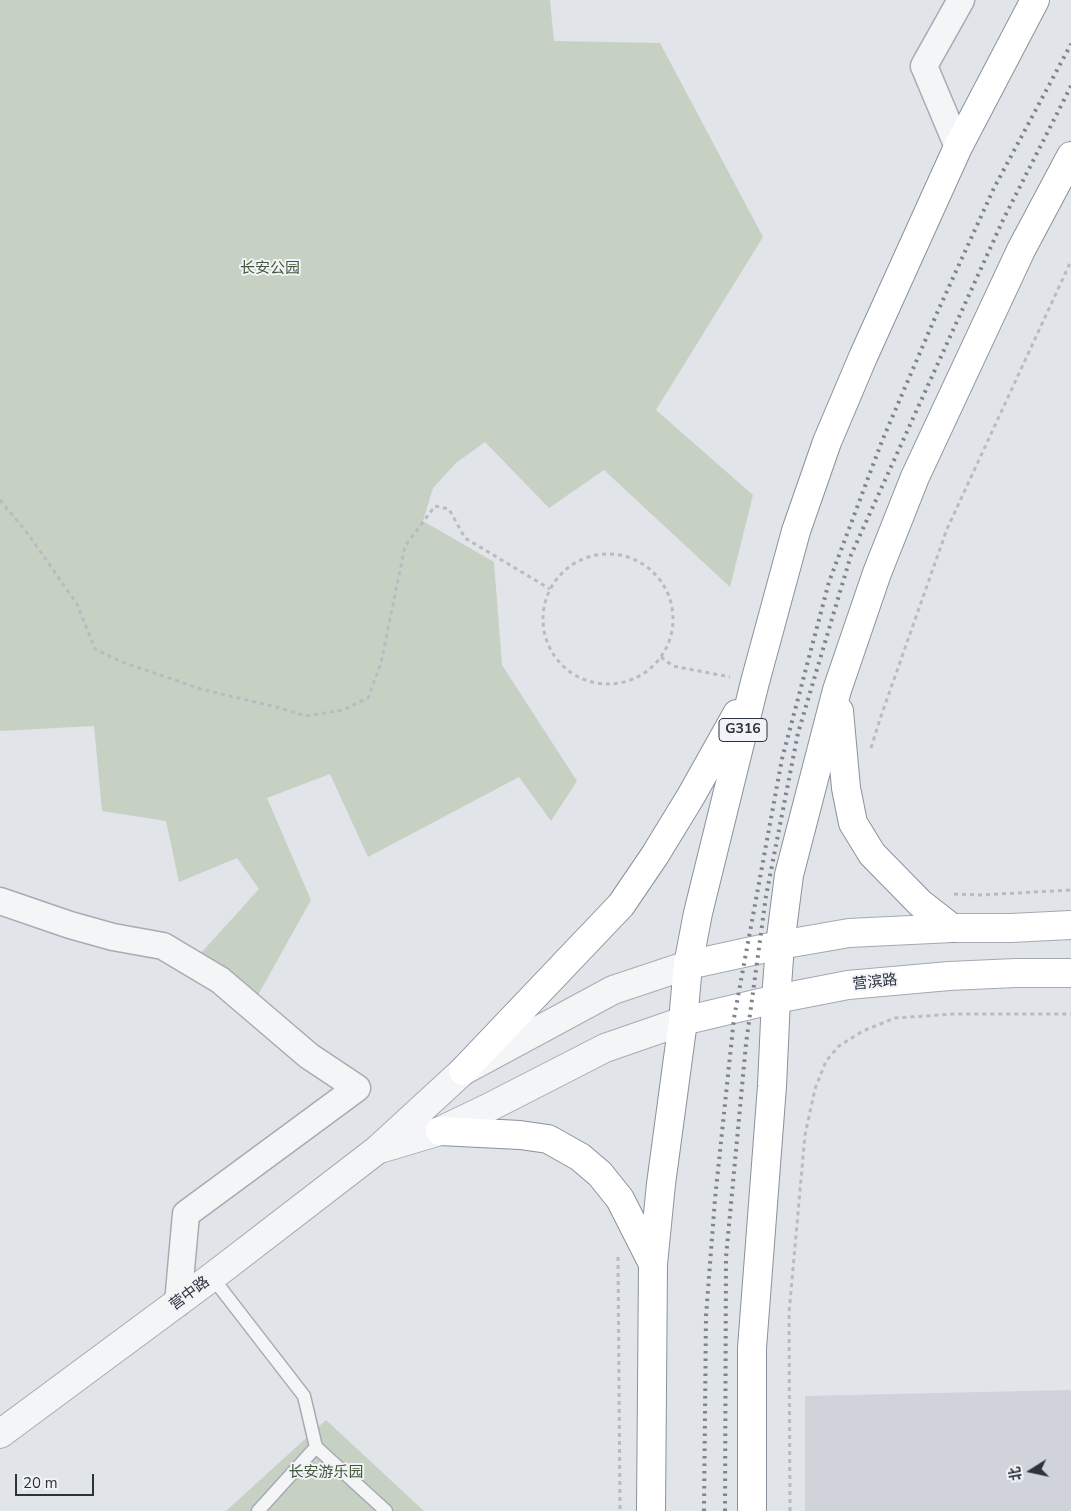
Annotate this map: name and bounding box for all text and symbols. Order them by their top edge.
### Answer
park label: 长安公园 [240,260,300,278]
road number: G316 [719,718,767,742]
street label: 营滨路 [852,972,898,994]
street label: 营中路 [167,1273,213,1315]
north arrow [1006,1446,1056,1496]
scale bar [18,1464,96,1496]
park label: 长安游乐园 [289,1464,363,1482]
text: 北 [1005,1465,1026,1482]
text: 20 m [23,1473,58,1493]

